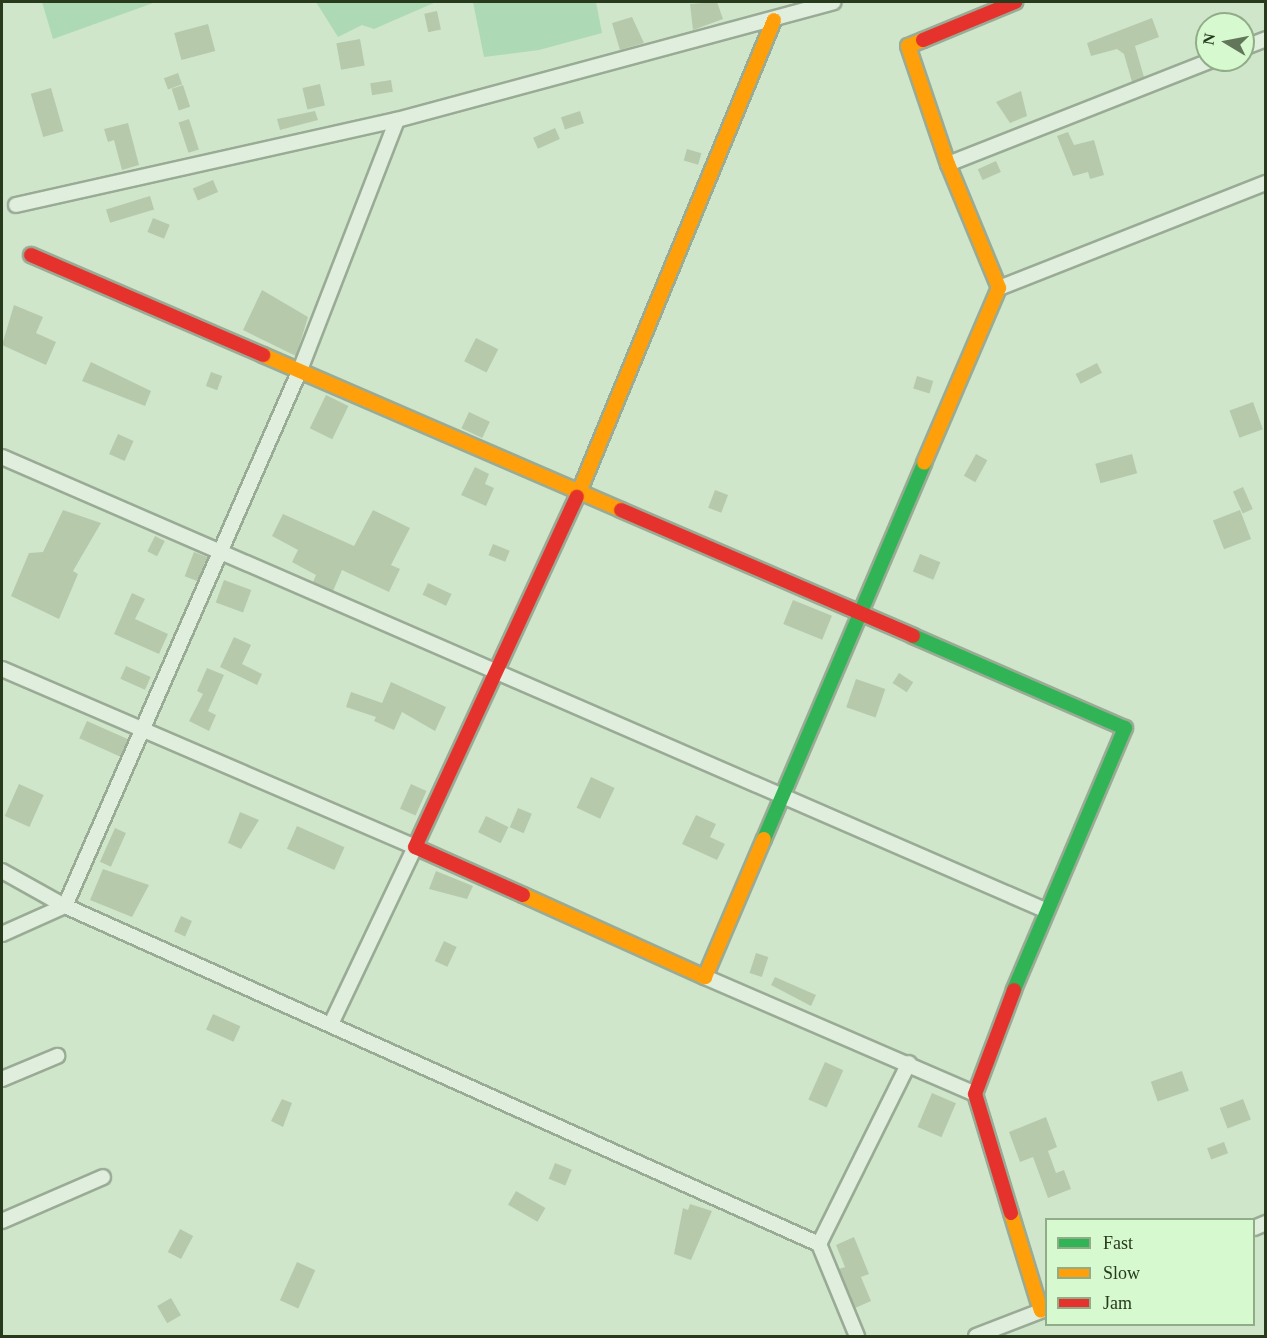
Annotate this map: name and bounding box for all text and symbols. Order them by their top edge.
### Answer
north arrow [1195,12,1255,72]
text: N [1199,32,1218,46]
legend [1045,1218,1255,1326]
text: Fast [1103,1233,1133,1253]
text: Slow [1103,1263,1140,1283]
text: Jam [1103,1293,1132,1313]

